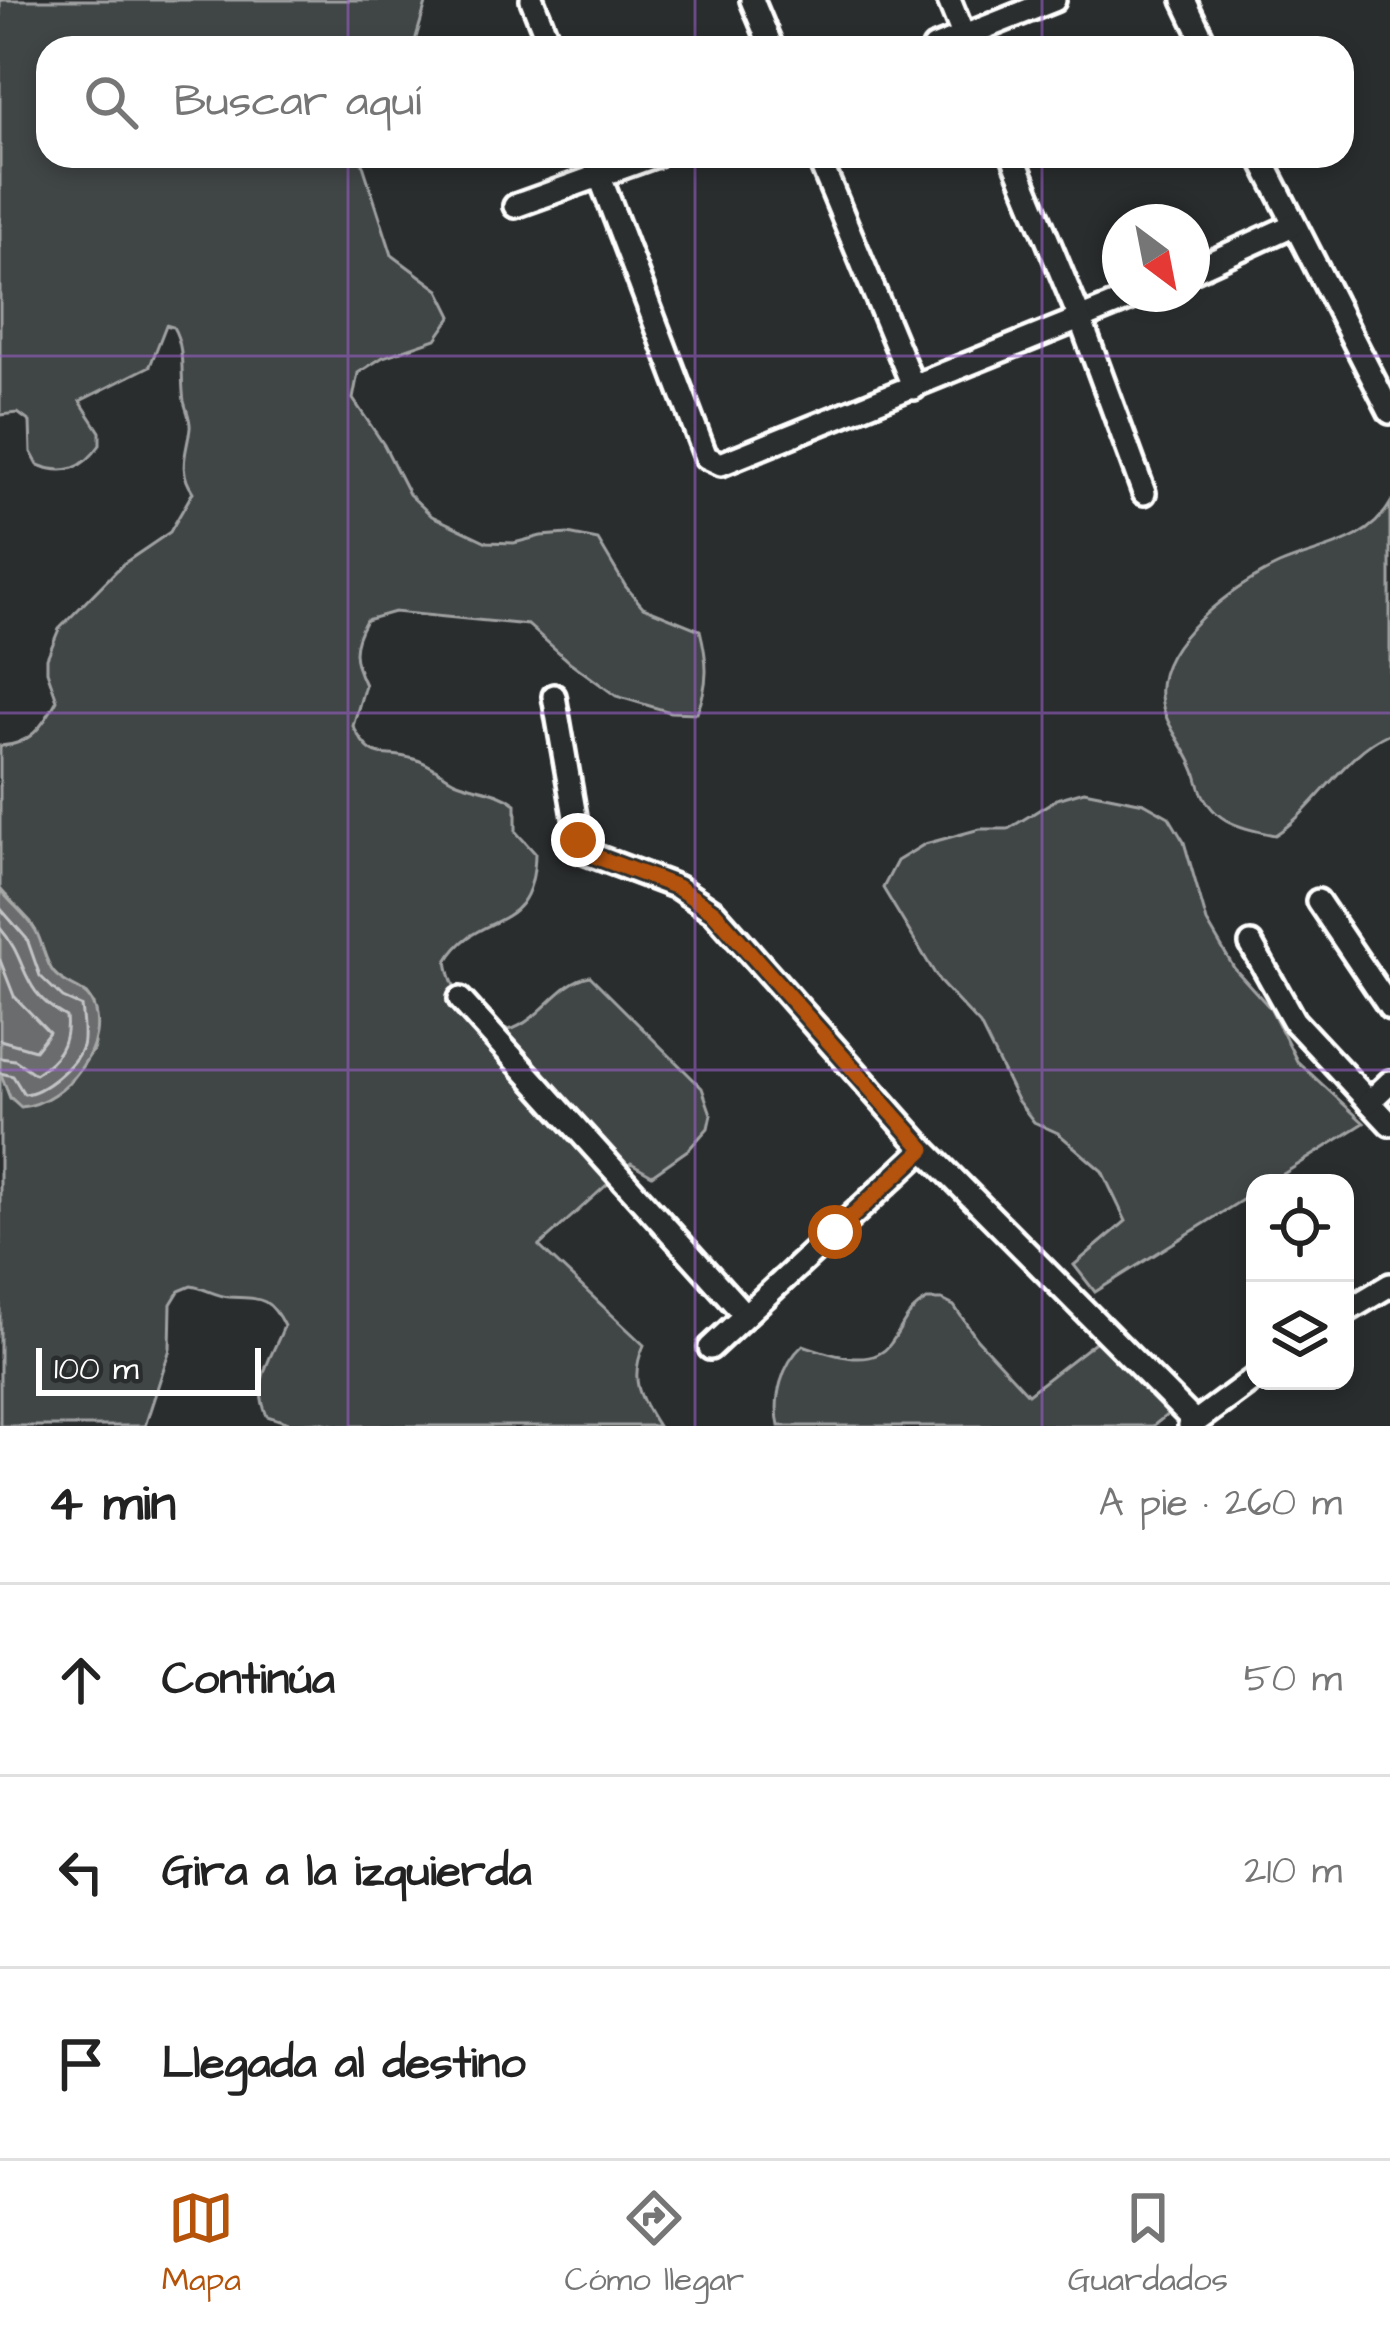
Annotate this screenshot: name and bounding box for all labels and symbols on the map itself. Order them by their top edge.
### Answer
north arrow [1102,204,1210,312]
route end [551,813,605,867]
route start [808,1205,862,1259]
scale bar [36,1342,261,1395]

